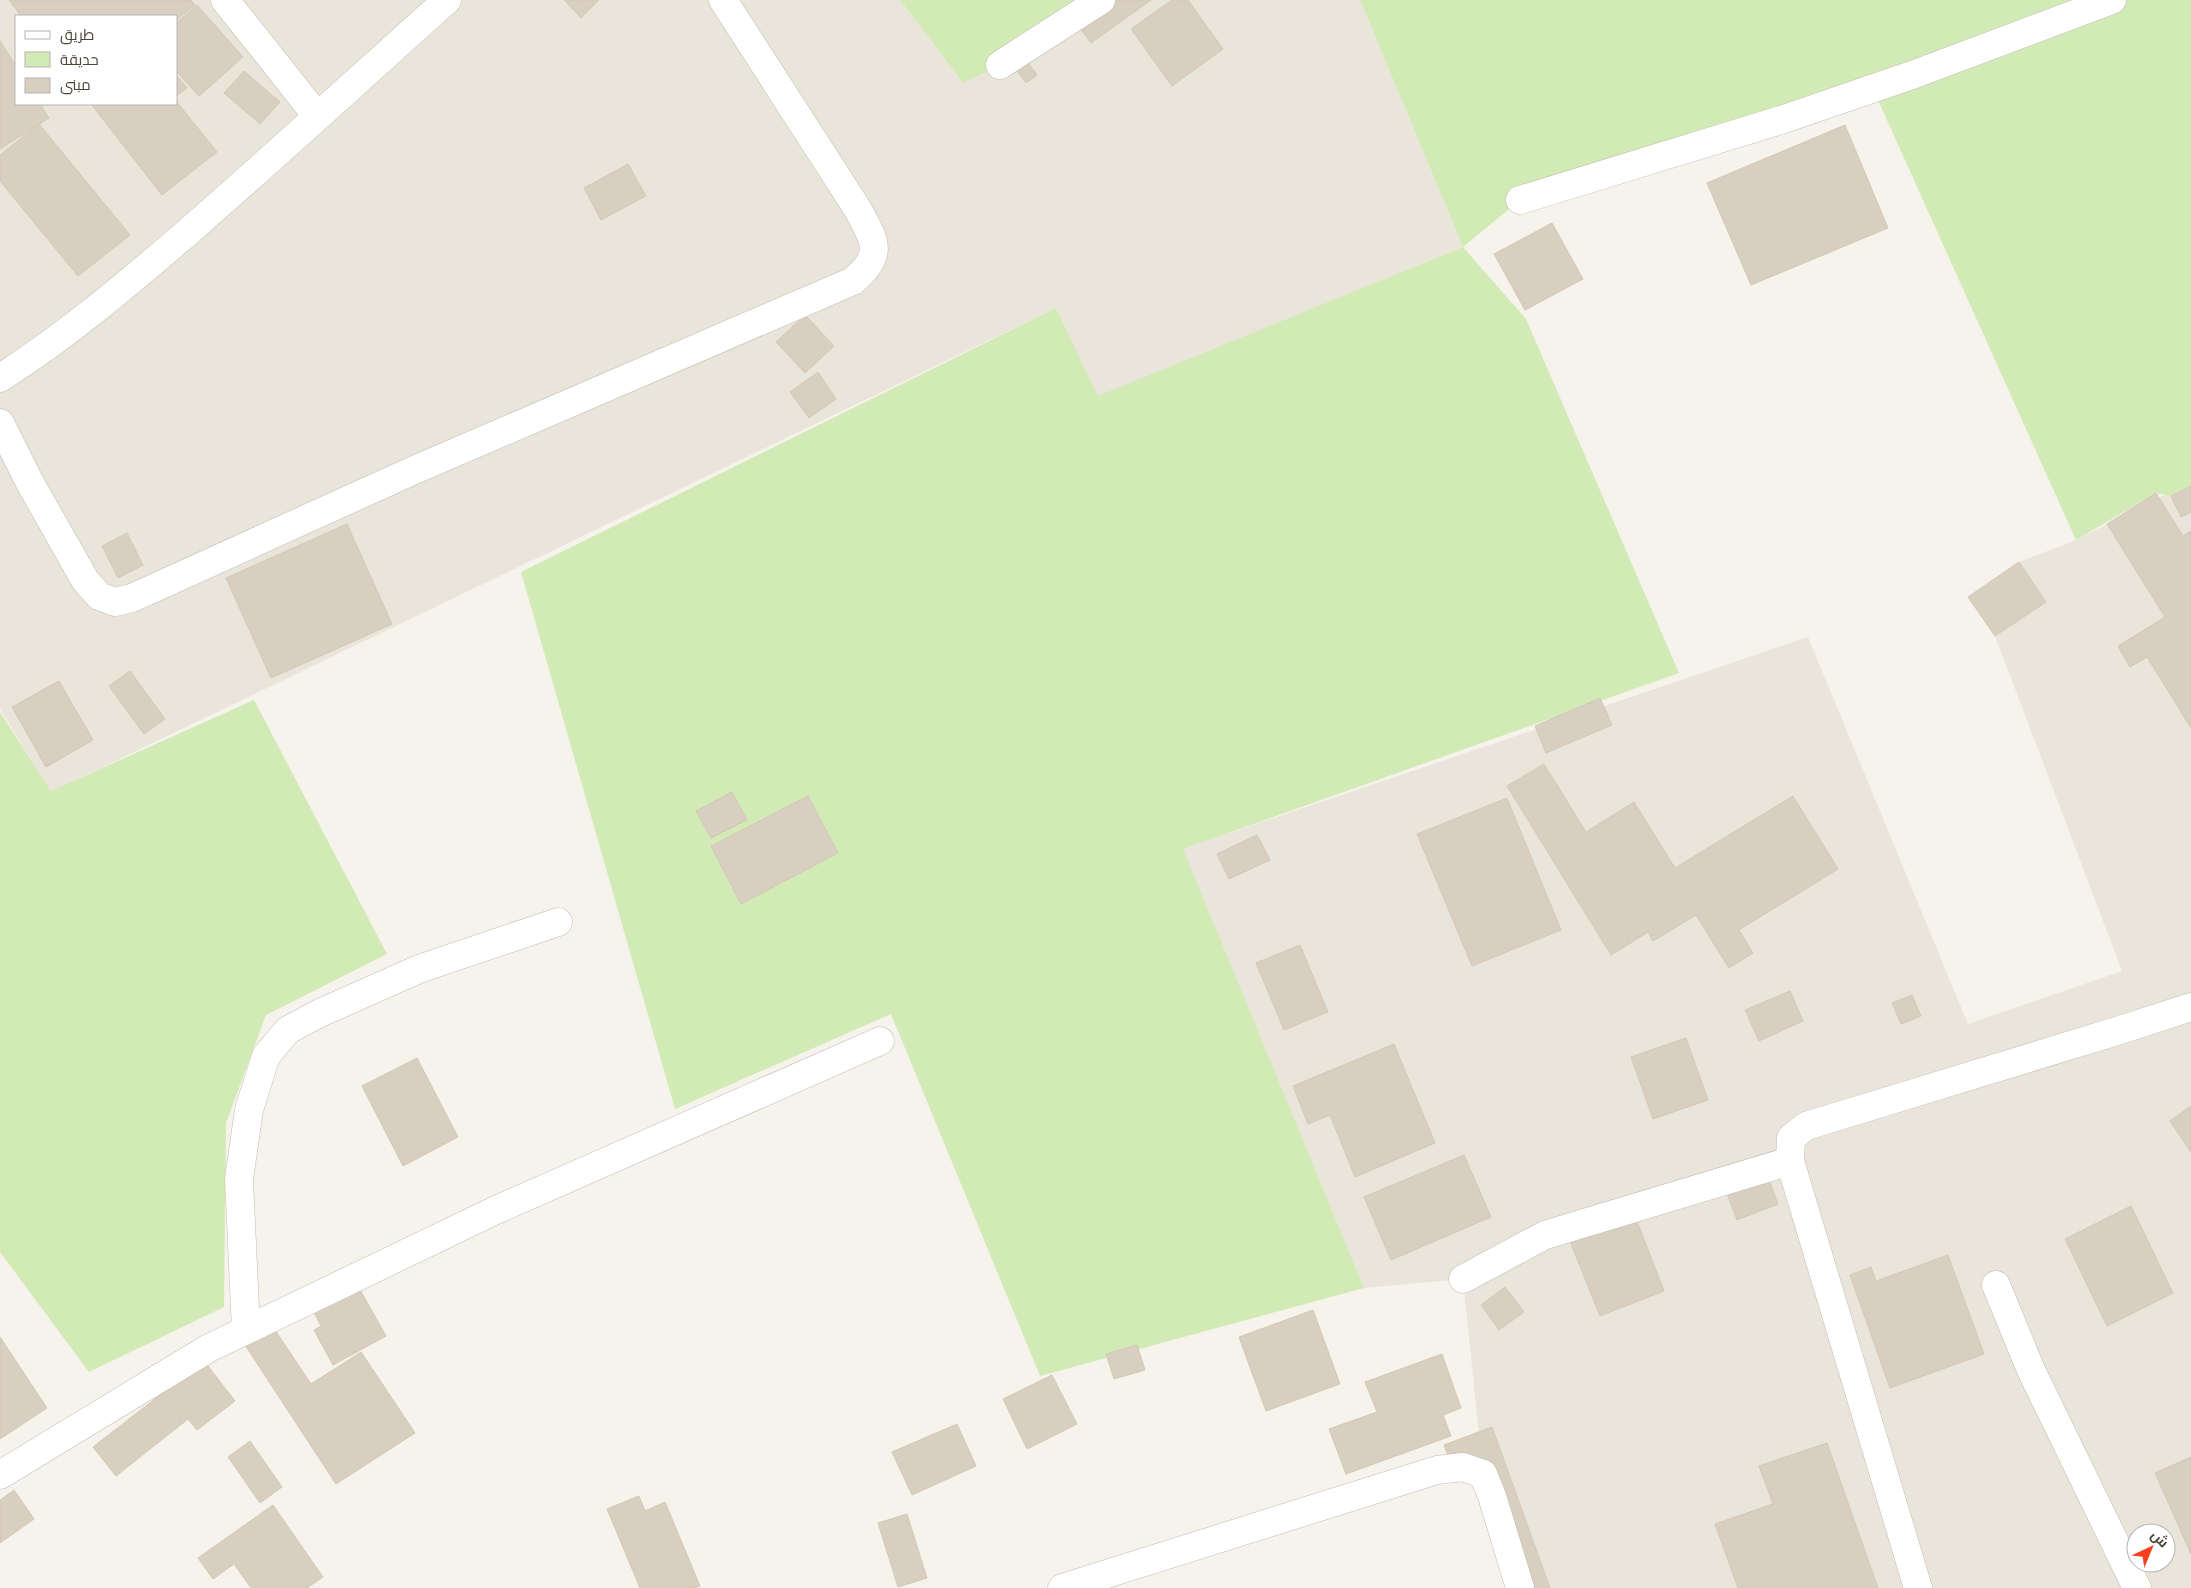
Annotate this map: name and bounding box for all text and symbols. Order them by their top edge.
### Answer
legend [15,15,178,105]
text: طريق [60,26,94,45]
text: حديقة [60,51,99,68]
text: مبنى [60,76,91,95]
north arrow [2126,1523,2176,1573]
text: ش [2147,1527,2172,1551]

